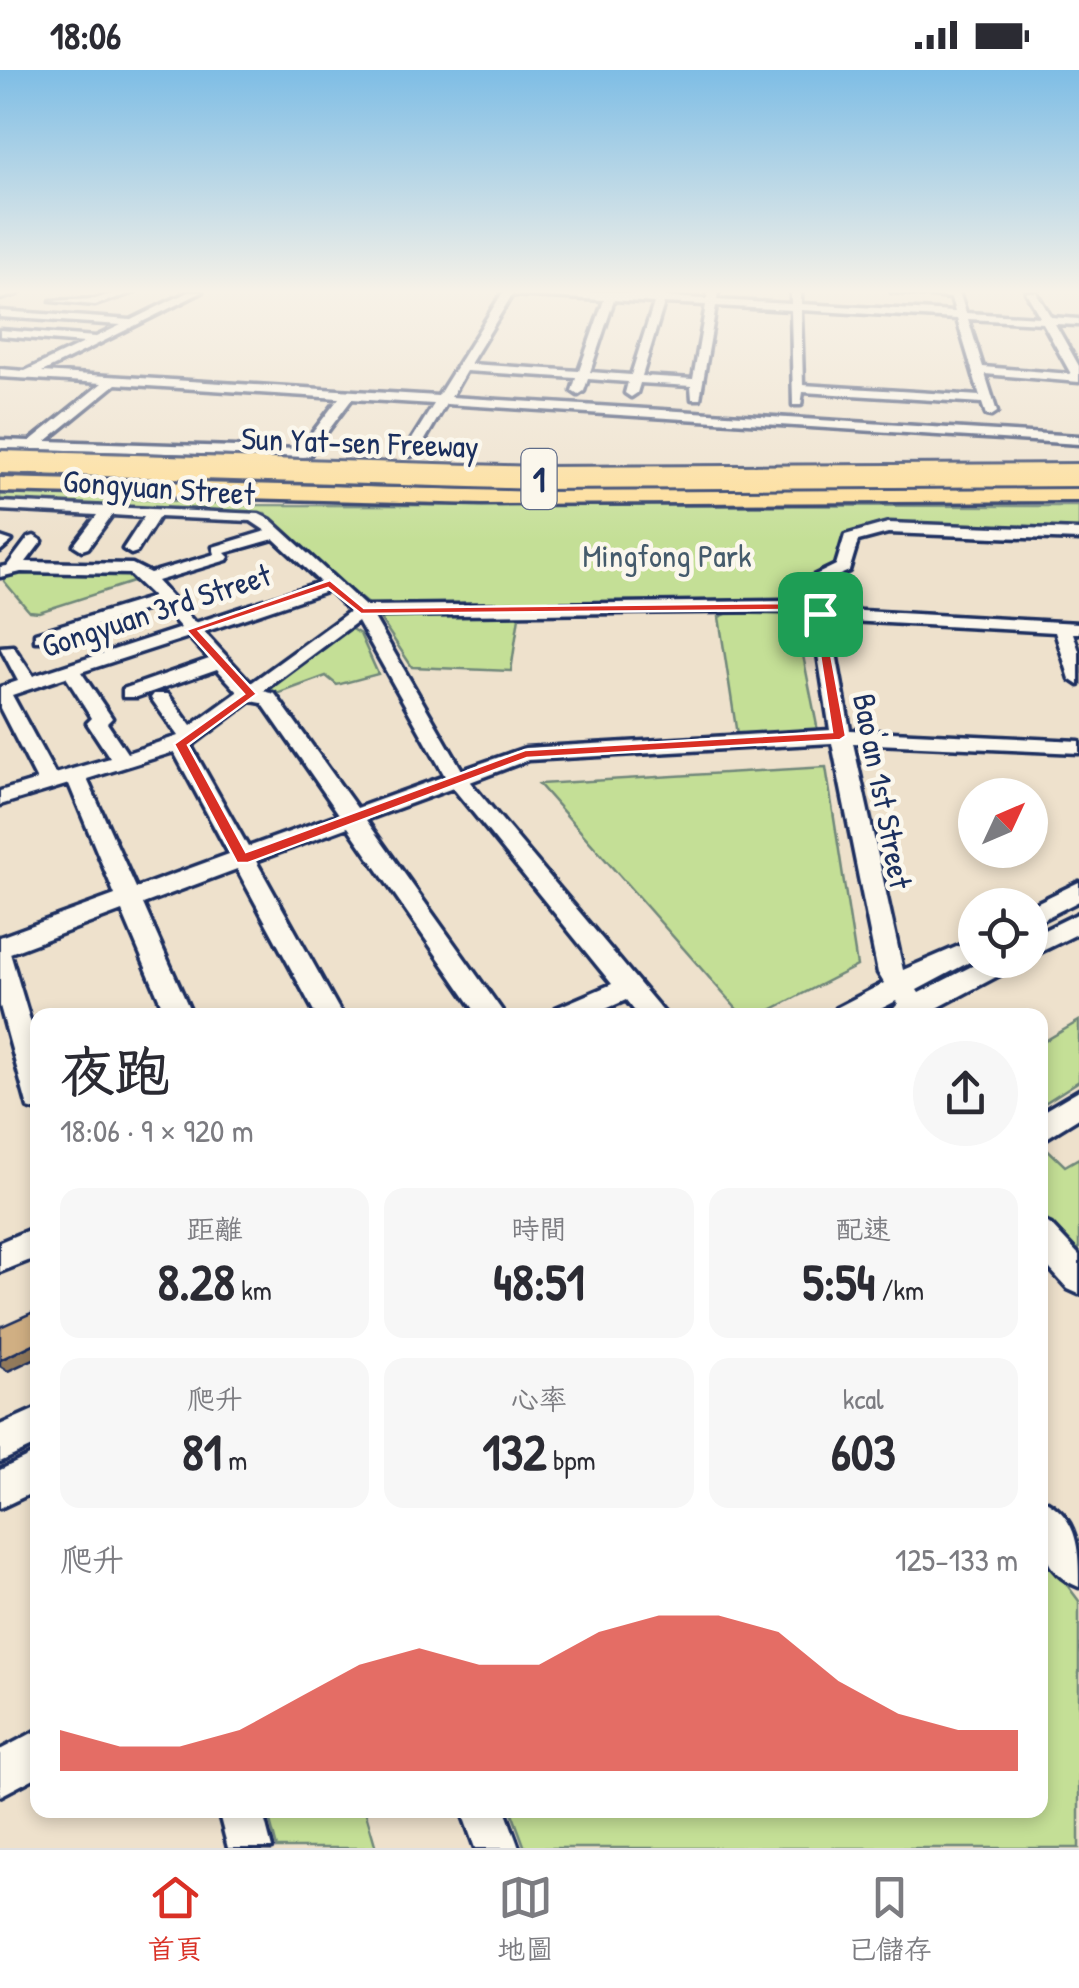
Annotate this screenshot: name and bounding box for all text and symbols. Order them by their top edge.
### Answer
text: 18:06 [50,9,121,61]
street label: Sun Yat-sen Freeway [241,416,479,468]
road number: 1 [522,449,556,509]
street label: Gongyuan Street [62,459,257,515]
park label: Mingfong Park [583,534,751,577]
street label: Gongyuan 3rd Street [36,552,277,667]
pin [778,572,863,657]
icon: arrive [793,587,848,642]
street label: Bao'an 1st Street [843,690,923,893]
north arrow [958,778,1048,868]
map controls [958,778,1048,978]
button: locate [958,888,1048,978]
text: 夜跑 [60,1034,170,1108]
button: share [913,1041,1018,1146]
text: 18:06 · 9 × 920 m [60,1109,253,1152]
text: 距離 [187,1210,243,1248]
text: 時間 [511,1210,567,1248]
text: 配速 [835,1210,891,1248]
text: 8.28 [157,1248,235,1316]
text: 48:51 [493,1248,585,1316]
text: 5:54 [803,1248,875,1316]
text: km [235,1271,272,1309]
text: /km [875,1271,924,1309]
text: 爬升 [187,1380,243,1418]
text: 心率 [511,1380,567,1418]
text: kcal [843,1380,884,1418]
text: 81 [182,1418,222,1486]
text: 132 [483,1418,546,1486]
text: 603 [831,1418,896,1486]
text: m [222,1441,247,1479]
text: bpm [546,1441,595,1479]
text: 爬升 [60,1538,124,1581]
text: 125–133 m [895,1538,1018,1581]
tab: 首頁 [147,1870,203,1968]
tab: 地圖 [497,1870,554,1968]
tab: 已儲存 [848,1870,932,1968]

